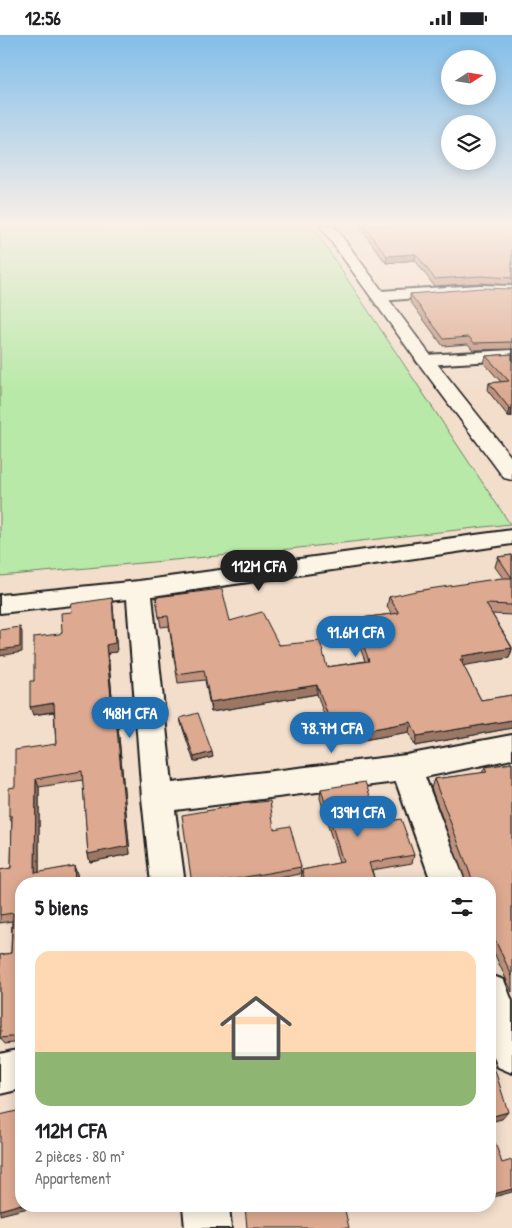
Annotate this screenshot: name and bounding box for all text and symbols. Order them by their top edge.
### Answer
text: 12:56 [25,5,61,31]
north arrow [441,50,496,105]
map controls [441,50,496,170]
button: layers [441,115,496,170]
pin: 112M CFA [207,549,311,592]
text: 112M CFA [232,555,286,577]
pin: 91.6M CFA [299,615,413,658]
text: 91.6M CFA [327,621,385,643]
pin: 148M CFA [78,697,182,739]
text: 148M CFA [103,702,157,724]
pin: 78.7M CFA [275,711,389,754]
text: 78.7M CFA [301,717,363,739]
pin: 139M CFA [306,795,410,838]
text: 139M CFA [331,801,385,823]
text: 5 biens [35,893,88,922]
icon: filters [448,893,476,921]
icon: home [211,983,301,1073]
text: 112M CFA [35,1116,107,1145]
text: 2 pièces · 80 m² [35,1145,125,1167]
text: Appartement [35,1167,111,1189]

